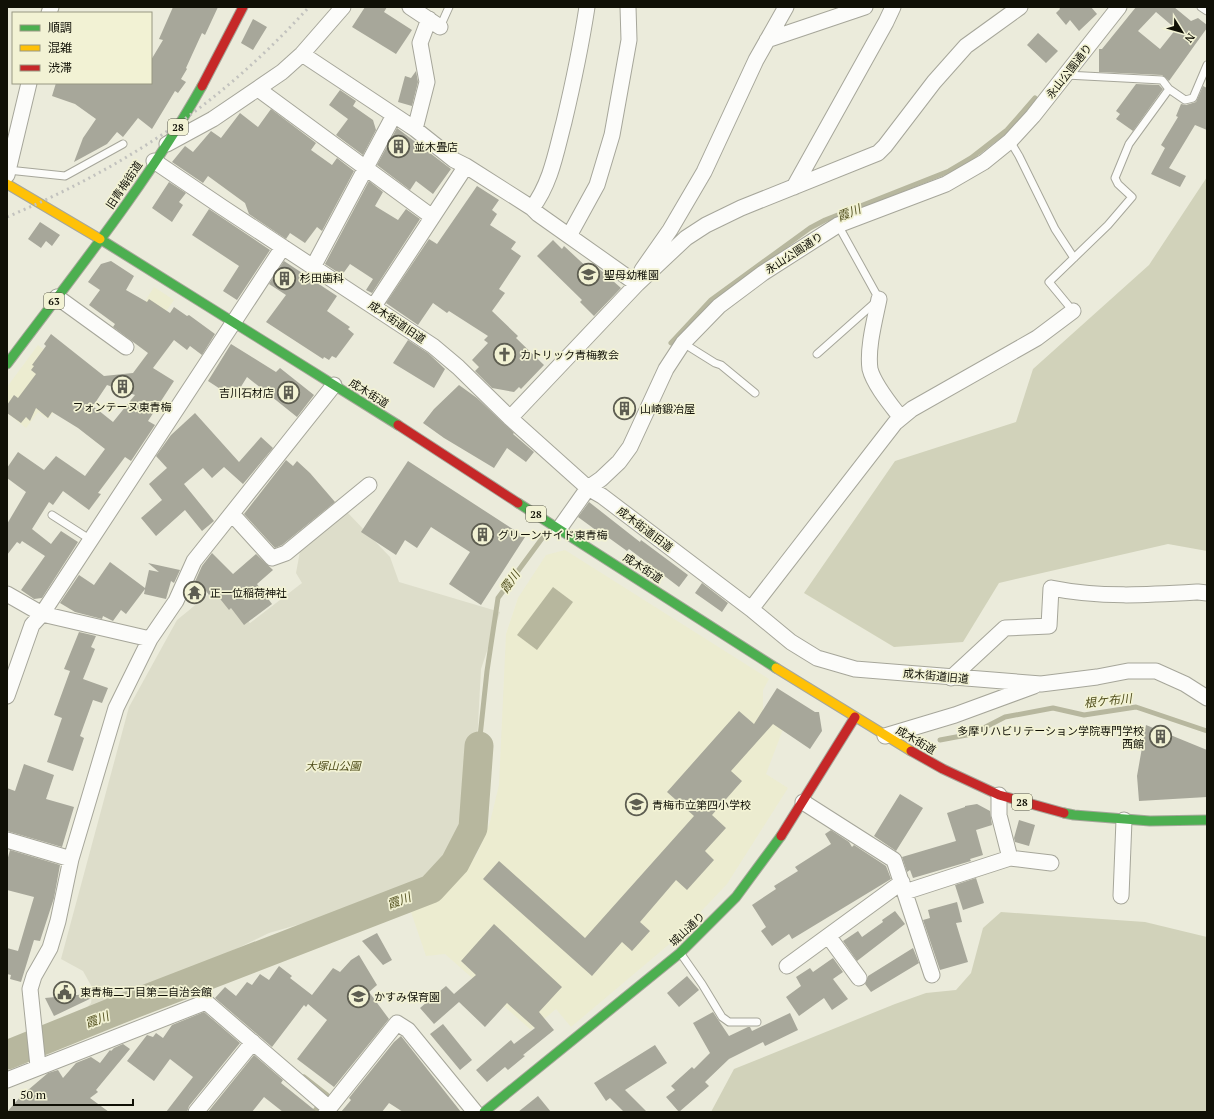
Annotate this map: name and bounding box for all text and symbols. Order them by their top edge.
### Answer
legend [12,12,152,84]
north arrow [1162,12,1202,52]
text: 順調 [48,20,72,35]
text: N [1181,30,1198,46]
text: 混雑 [48,40,72,55]
street label: 永山公園通り [1043,41,1095,101]
text: 渋滞 [48,60,72,75]
road number: 28 [168,119,188,135]
building icon: 並木畳店 [386,134,412,160]
place label: 並木畳店 [414,140,458,154]
street label: 旧青梅街道 [103,158,145,212]
water label: 霞川 [835,200,865,224]
street label: 永山公園通り [763,229,825,277]
school or university icon: 聖母幼稚園 [576,262,602,288]
building icon: 杉田歯科 [272,265,298,291]
place label: 聖母幼稚園 [604,268,659,282]
place label: 杉田歯科 [300,271,344,285]
road number: 63 [44,293,64,309]
street label: 成木街道旧道 [366,298,428,346]
church icon: カトリック青梅教会 [492,342,518,368]
place label: カトリック青梅教会 [520,348,619,362]
building icon: フォンテーヌ東青梅 [109,374,135,400]
street label: 成木街道 [347,375,391,411]
building icon: 吉川石材店 [276,380,302,406]
place label: 吉川石材店 [219,386,274,400]
building icon: 山崎鍛冶屋 [612,396,638,422]
place label: フォンテーヌ東青梅 [73,400,172,414]
place label: 山崎鍛冶屋 [640,402,695,416]
street label: 成木街道旧道 [614,504,676,554]
road number: 28 [526,506,546,522]
building icon: グリーンサイド東青梅 [469,522,495,548]
place label: グリーンサイド東青梅 [498,528,607,542]
street label: 成木街道 [621,550,665,586]
water label: 霞川 [496,566,524,596]
temple icon: 正一位稲荷神社 [182,580,208,606]
place label: 正一位稲荷神社 [210,586,287,600]
street label: 成木街道旧道 [903,666,969,686]
water label: 根ケ布川 [1083,690,1135,710]
street label: 成木街道 [893,723,939,757]
place label: 多摩リハビリテーション学院専門学校 西館 [957,724,1144,751]
building icon: 多摩リハビリテーション学院専門学校 西館 [1147,724,1173,750]
park label: 大塚山公園 [306,759,362,773]
school or university icon: 青梅市立第四小学校 [623,792,649,818]
road number: 28 [1012,794,1032,810]
place label: 青梅市立第四小学校 [652,798,751,812]
water label: 霞川 [385,889,415,912]
street label: 城山通り [666,909,708,949]
public building icon: 東青梅二丁目第二自治会館 [52,979,78,1005]
school or university icon: かすみ保育園 [346,984,372,1010]
place label: 東青梅二丁目第二自治会館 [80,985,212,999]
place label: かすみ保育園 [374,990,440,1004]
water label: 霞川 [83,1008,113,1031]
scale bar [14,1081,133,1107]
text: 50 m [20,1087,47,1102]

